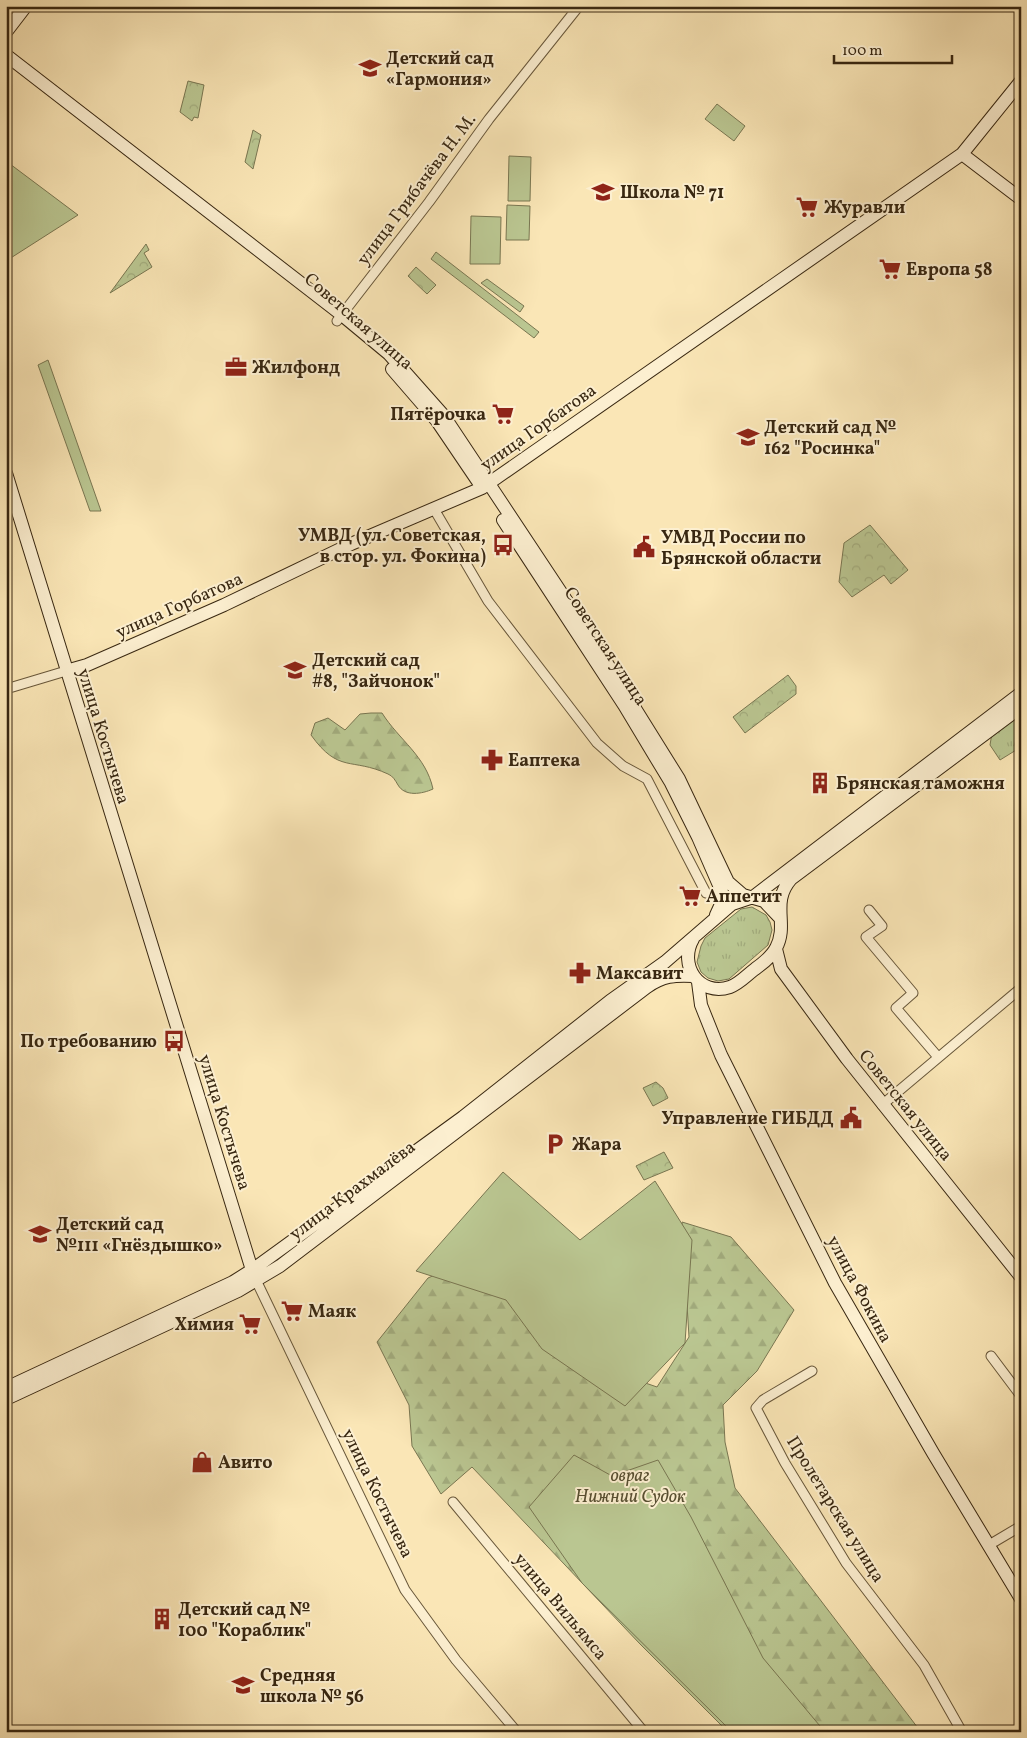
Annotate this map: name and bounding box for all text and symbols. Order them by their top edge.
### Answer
scale bar [834,32,952,64]
text: 100 m [842,41,882,62]
place label: Детский сад «Гармония» [386,47,494,93]
school or university icon: Детский сад «Гармония» [357,55,383,81]
street label: улица Грибачёва Н. М. [352,109,483,271]
school or university icon: Школа № 71 [590,179,616,205]
place label: Школа № 71 [620,181,724,206]
supermarket icon: Журавли [794,194,820,220]
place label: Журавли [824,196,905,221]
supermarket icon: Европа 58 [877,256,903,282]
place label: Европа 58 [906,258,992,283]
street label: Советская улица [298,268,418,377]
office icon: Жилфонд [223,354,249,380]
place label: Жилфонд [252,356,340,381]
street label: улица Горбатова [476,379,602,478]
supermarket icon: Пятёрочка [490,401,516,427]
place label: Пятёрочка [390,403,486,428]
place label: Детский сад № 162 "Росинка" [764,416,896,462]
school or university icon: Детский сад № 162 "Росинка" [735,424,761,450]
place label: УМВД (ул. Советская, в стор. ул. Фокина) [298,524,486,570]
place label: УМВД России по Брянской области [661,526,821,572]
bus stop icon: УМВД (ул. Советская, в стор. ул. Фокина) [490,532,516,558]
public building icon: УМВД России по Брянской области [631,534,657,560]
street label: улица Горбатова [112,567,247,646]
street label: Советская улица [557,583,653,711]
place label: Детский сад #8, "Зайчонок" [312,649,440,695]
school or university icon: Детский сад #8, "Зайчонок" [282,657,308,683]
street label: улица Костычева [70,665,135,808]
pharmacy icon: Еаптека [479,747,505,773]
place label: Еаптека [508,749,580,774]
building icon: Брянская таможня [807,770,833,796]
place label: Брянская таможня [836,772,1005,797]
supermarket icon: Аппетит [677,883,703,909]
place label: Аппетит [706,885,782,910]
pharmacy icon: Максавит [567,960,593,986]
place label: Максавит [596,962,684,987]
bus stop icon: По требованию [161,1028,187,1054]
place label: По требованию [20,1030,157,1055]
street label: Советская улица [852,1045,958,1167]
street label: улица Костычева [191,1051,256,1194]
public building icon: Управление ГИБДД [838,1105,864,1131]
place label: Управление ГИБДД [661,1107,834,1132]
parking icon: Жара [542,1131,568,1157]
place label: Жара [572,1133,622,1158]
street label: улица Крахмалёва [285,1135,421,1247]
place label: Детский сад №111 «Гнёздышко» [56,1213,223,1259]
school or university icon: Детский сад №111 «Гнёздышко» [27,1221,53,1247]
street label: улица Фокина [820,1232,897,1348]
supermarket icon: Маяк [279,1298,305,1324]
place label: Маяк [308,1300,356,1325]
supermarket icon: Химия [237,1311,263,1337]
place label: Химия [175,1313,234,1338]
street label: улица Костычева [335,1425,419,1562]
street label: Пролетарская улица [779,1432,890,1588]
shop icon: Авито [189,1449,215,1475]
place label: Авито [218,1451,273,1476]
park label: овраг Нижний Судок [575,1464,686,1510]
street label: улица Вильямса [507,1548,612,1666]
place label: Детский сад № 100 "Кораблик" [178,1598,311,1644]
building icon: Детский сад № 100 "Кораблик" [149,1606,175,1632]
place label: Средняя школа № 56 [260,1664,364,1710]
school or university icon: Средняя школа № 56 [230,1672,256,1698]

